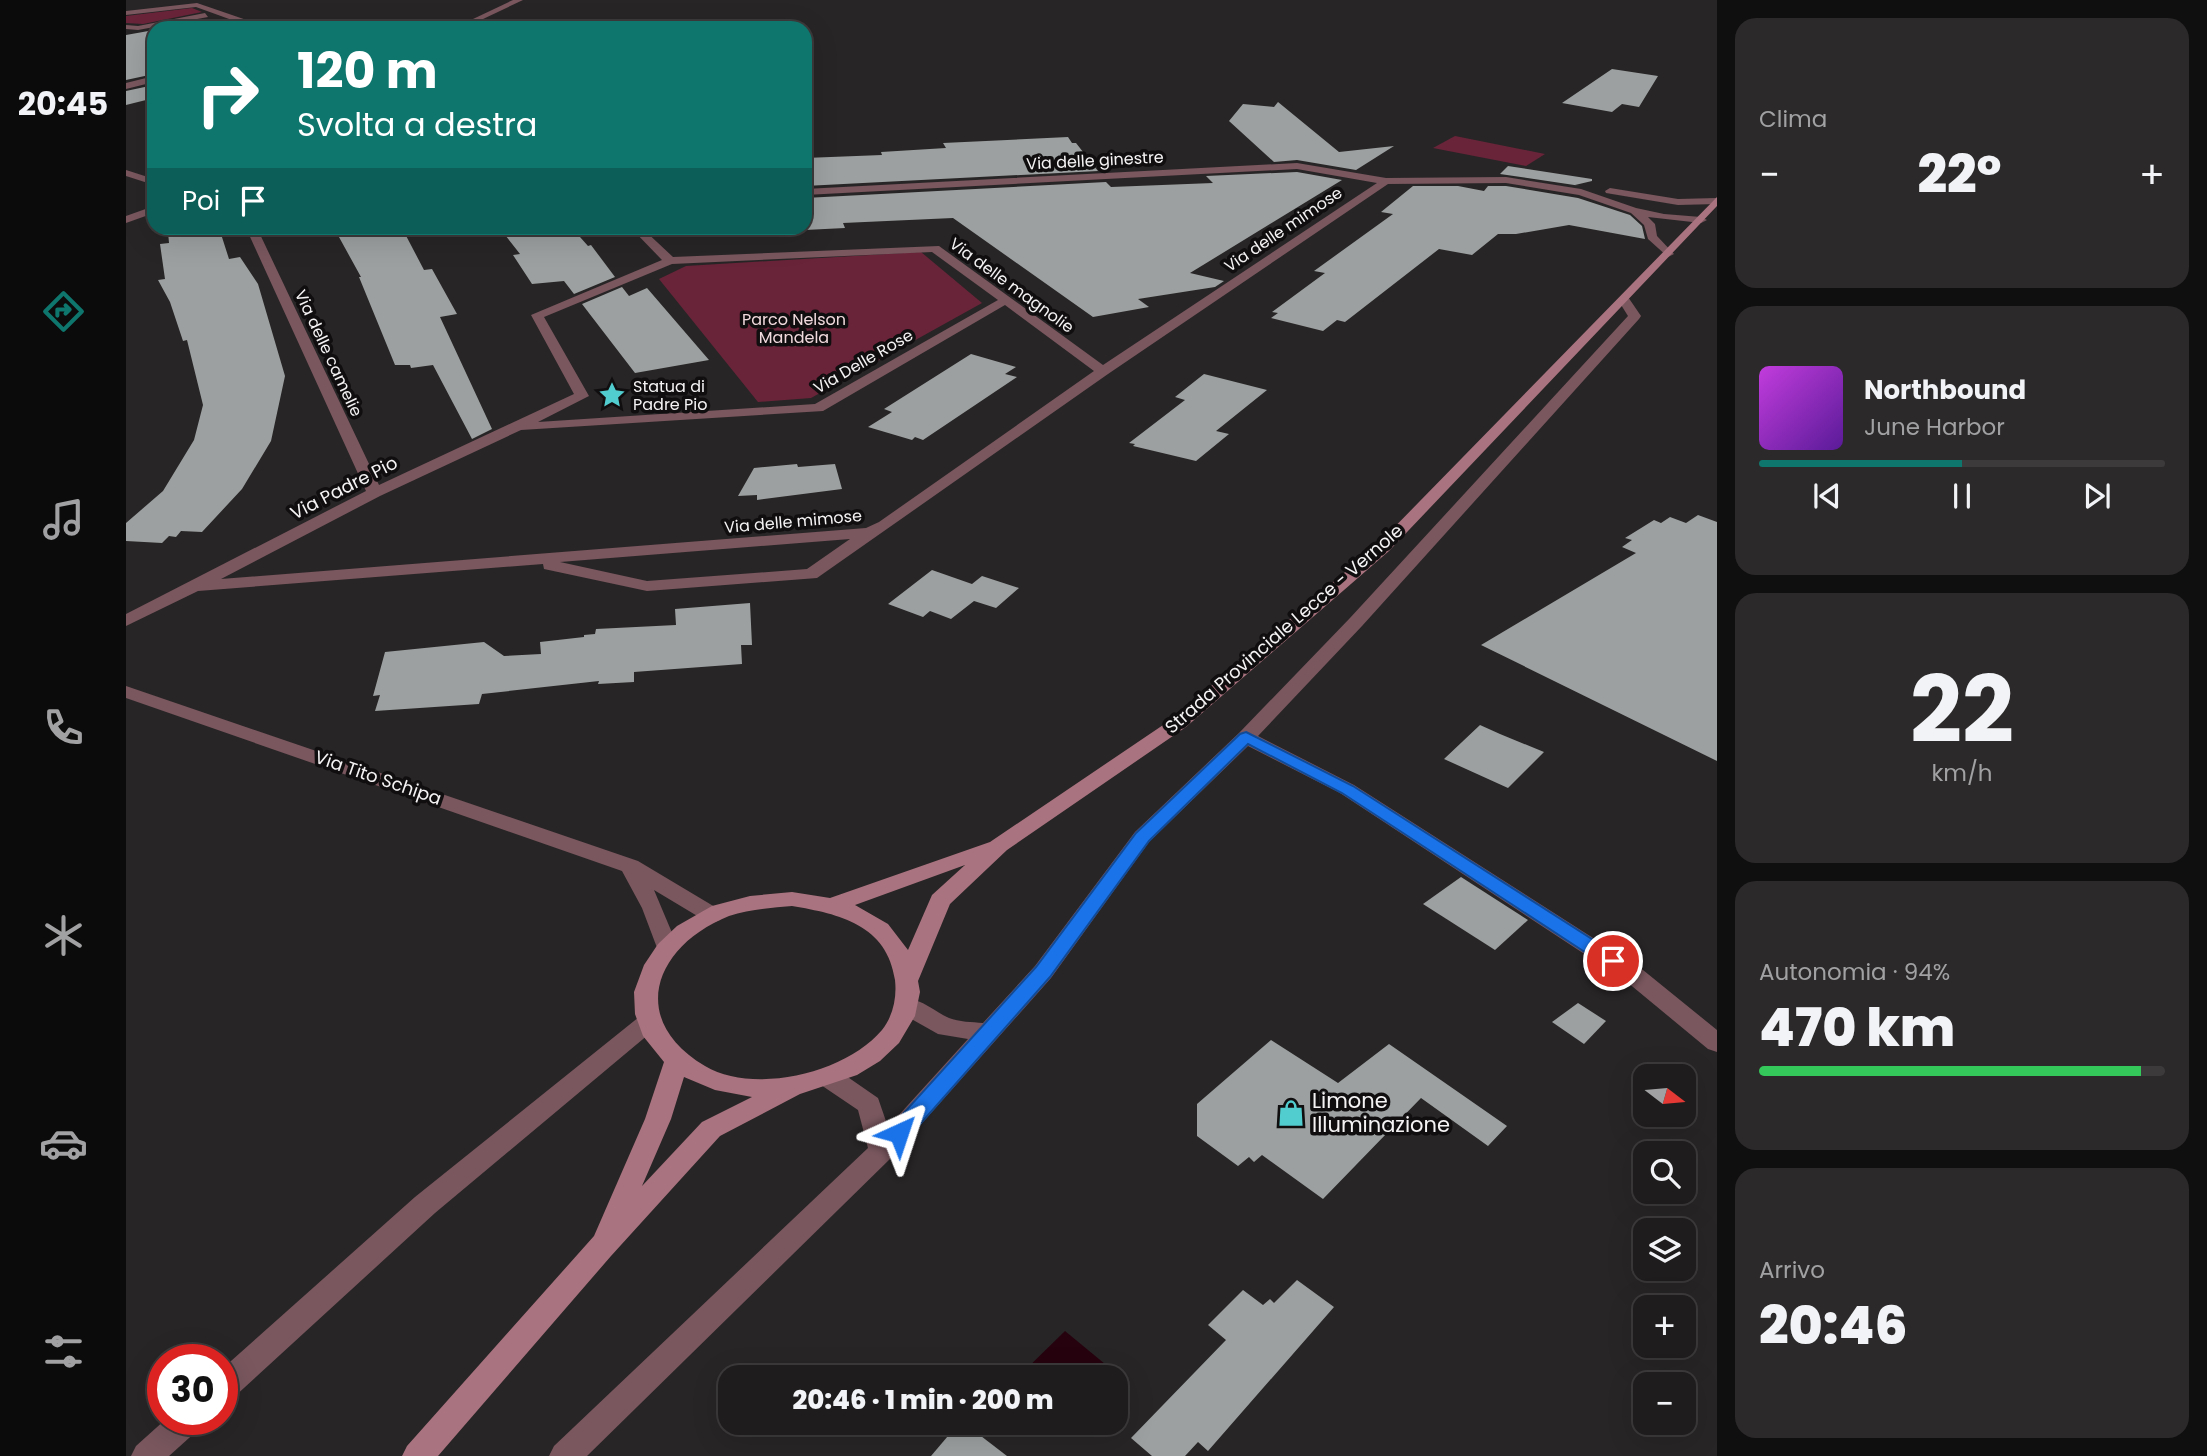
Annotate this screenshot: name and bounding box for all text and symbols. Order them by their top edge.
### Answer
text: 120 m [297,37,438,105]
icon: right [182,49,273,140]
text: 20:45 [18,81,108,126]
text: Svolta a destra [297,102,537,147]
text: Clima [1759,103,1827,135]
text: 22° [1917,138,2002,211]
street label: Via delle ginestre [1026,145,1164,176]
text: − [1759,148,1780,201]
text: + [2139,148,2165,201]
street label: Via delle mimose [1220,181,1347,278]
icon: arrive [234,182,272,220]
text: Poi [182,183,220,219]
street label: Via delle magnolie [945,232,1079,339]
street label: Via delle camelie [289,286,368,420]
icon: directions [39,287,88,336]
park label: Parco Nelson Mandela [742,308,846,349]
street label: Via Delle Rose [809,324,917,399]
text: Northbound [1864,372,2026,408]
place label: Statua di Padre Pio [633,375,708,416]
place icon: Statua di Padre Pio [597,380,627,410]
text: June Harbor [1864,411,2005,443]
street label: Via Padre Pio [286,450,402,525]
icon: previous [1808,477,1846,515]
icon: pause [1943,477,1981,515]
icon: next [2078,477,2116,515]
icon: music [39,495,88,544]
street label: Via delle mimose [723,504,863,539]
street label: Strada Provinciale Lecce - Vernole [1159,518,1408,739]
text: 22 [1910,646,2014,774]
icon: phone [39,703,88,752]
street label: Via Tito Schipa [312,744,445,811]
text: km/h [1931,757,1993,789]
icon: climate [39,911,88,960]
pin [1583,931,1643,991]
icon: arrive [1594,942,1632,980]
text: Autonomia · 94% [1759,956,1950,988]
text: 470 km [1759,991,1955,1064]
north arrow [1633,1064,1696,1127]
map controls [1633,1064,1696,1435]
place label: Limone Illuminazione [1312,1086,1450,1139]
position arrow [862,1096,936,1170]
shop icon: Limone Illuminazione [1276,1098,1306,1128]
icon: car [39,1119,88,1168]
button: search [1633,1141,1696,1204]
button: layers [1633,1218,1696,1281]
text: Arrivo [1759,1254,1825,1286]
text: 20:46 [1759,1289,1907,1362]
button: + [1633,1295,1696,1358]
icon: filters [39,1327,88,1376]
speed limit sign: 30 [147,1344,238,1435]
button: − [1633,1372,1696,1435]
text: 20:46 · 1 min · 200 m [792,1382,1054,1418]

